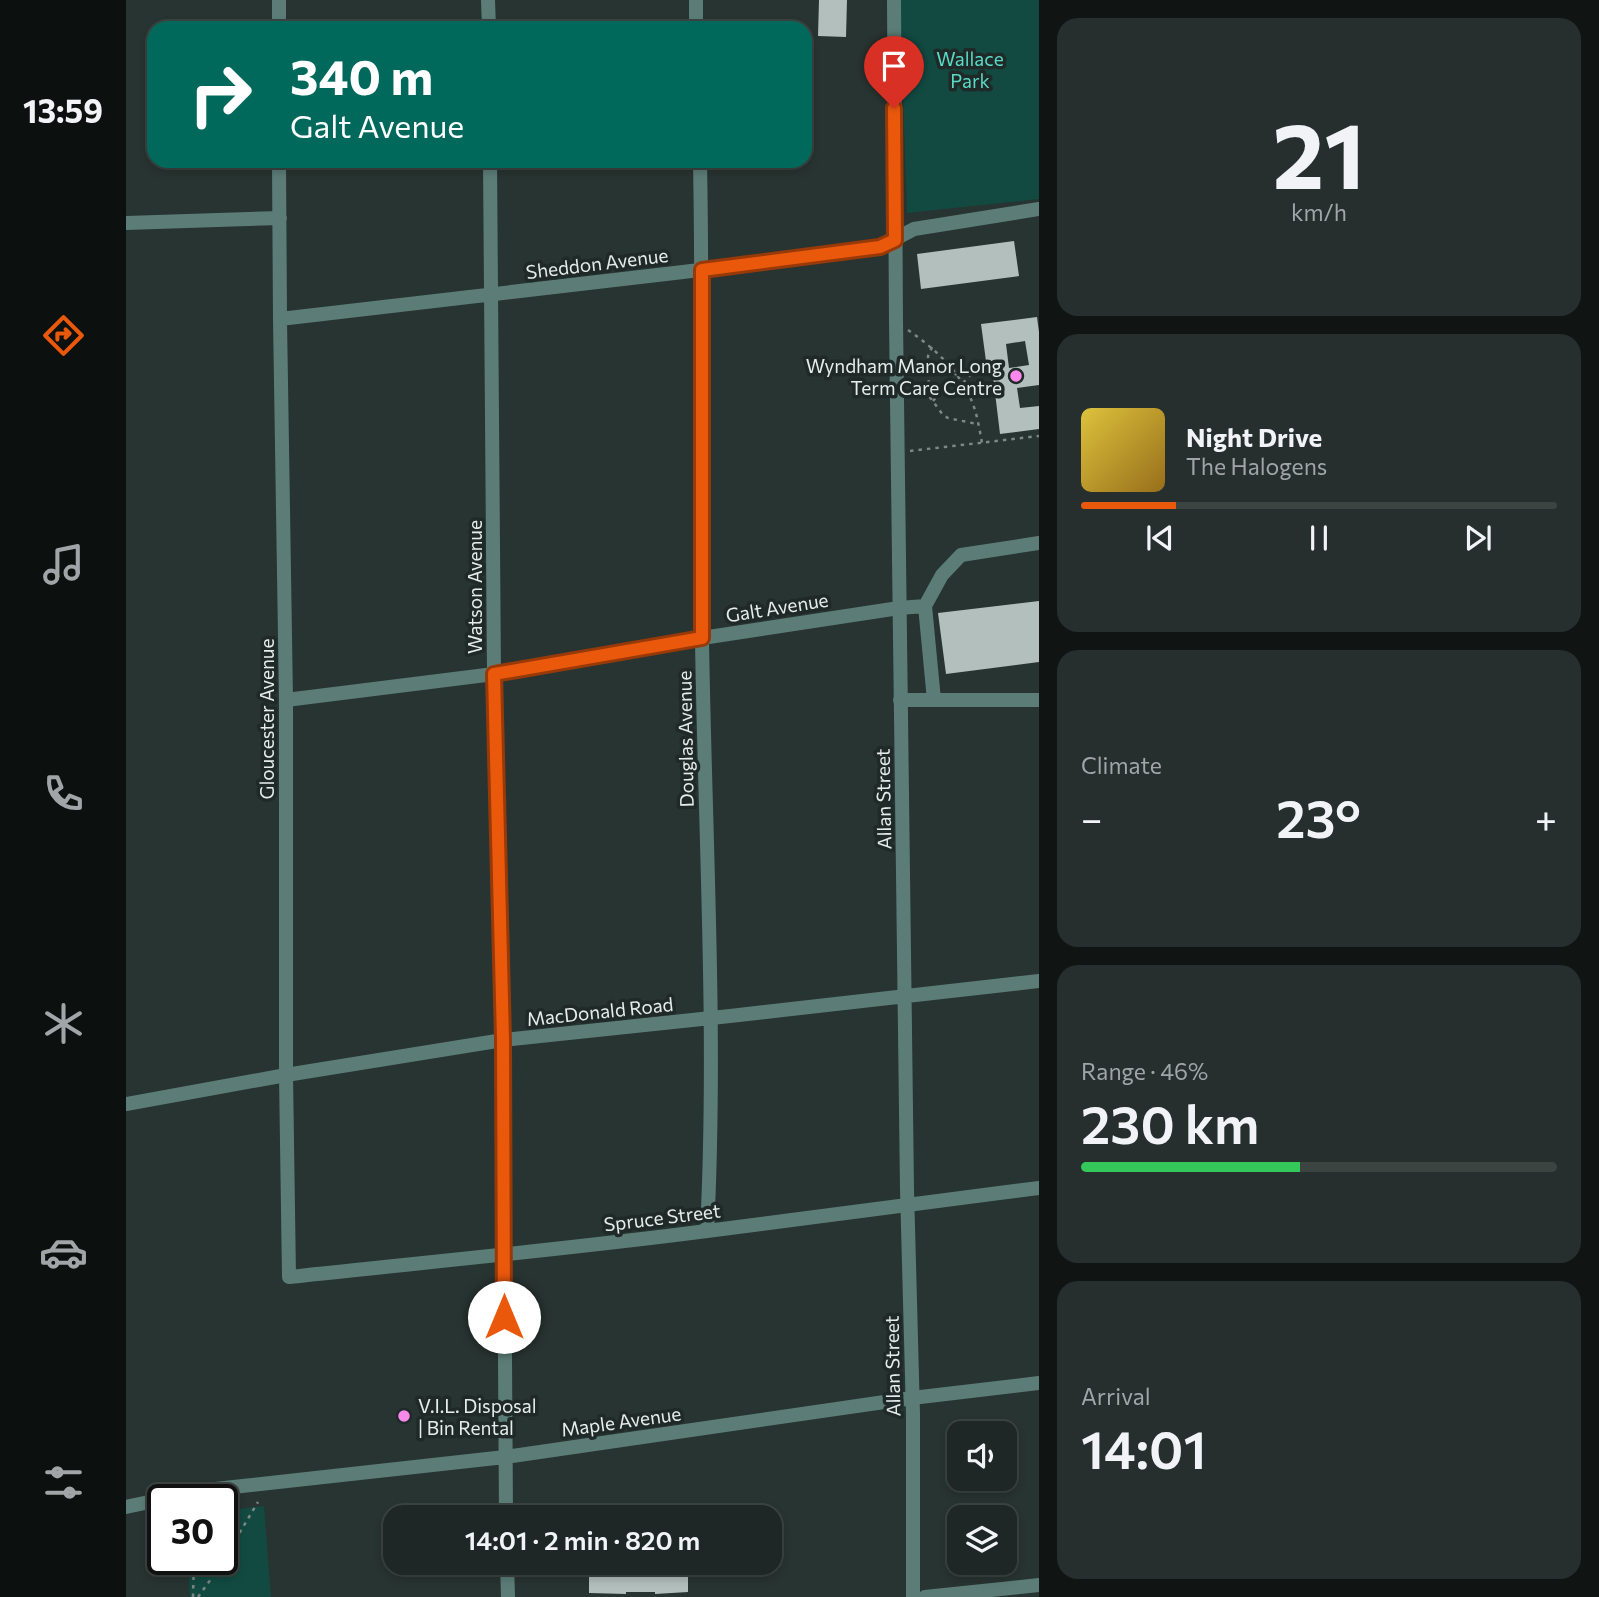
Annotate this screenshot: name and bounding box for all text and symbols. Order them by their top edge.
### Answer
pin [864,36,924,108]
text: 340 m [290,45,433,105]
icon: arrive [875,47,913,85]
park label: Wallace Park [936,47,1004,92]
icon: right [175,49,266,140]
text: 13:59 [23,90,103,130]
text: 21 [1273,96,1365,208]
text: Galt Avenue [290,105,464,145]
text: km/h [1291,198,1347,226]
street label: Sheddon Avenue [525,243,669,283]
icon: directions [39,311,88,360]
place label: Wyndham Manor Long Term Care Centre [806,354,1002,399]
marker: Wyndham Manor Long Term Care Centre [1008,368,1024,384]
text: Night Drive [1186,421,1322,452]
text: The Halogens [1186,452,1327,480]
icon: previous [1141,519,1179,557]
icon: pause [1300,519,1338,557]
icon: next [1459,519,1497,557]
street label: Watson Avenue [463,520,486,654]
icon: music [39,540,88,589]
street label: Galt Avenue [724,588,830,626]
street label: Gloucester Avenue [255,639,278,799]
street label: Douglas Avenue [672,670,698,808]
street label: Allan Street [871,748,895,850]
text: Climate [1081,751,1162,779]
icon: phone [39,769,88,818]
text: 23° [1276,785,1361,849]
text: − [1081,794,1103,841]
text: + [1535,794,1557,841]
street label: MacDonald Road [526,992,674,1030]
icon: climate [39,999,88,1048]
text: Range · 46% [1081,1057,1208,1085]
text: 230 km [1081,1091,1259,1155]
street label: Spruce Street [602,1198,722,1236]
icon: car [39,1228,88,1277]
position arrow [467,1280,541,1354]
street label: Allan Street [880,1315,904,1417]
text: Arrival [1081,1382,1151,1410]
place label: V.I.L. Disposal | Bin Rental [418,1394,537,1439]
street label: Maple Avenue [559,1401,683,1441]
marker: V.I.L. Disposal | Bin Rental [396,1408,412,1424]
text: 14:01 [1081,1416,1207,1480]
map controls [947,1421,1017,1575]
button: sound [947,1421,1017,1491]
icon: filters [39,1458,88,1507]
speed limit sign: 30 [147,1484,238,1575]
button: layers [947,1505,1017,1575]
text: 14:01 · 2 min · 820 m [465,1524,700,1555]

